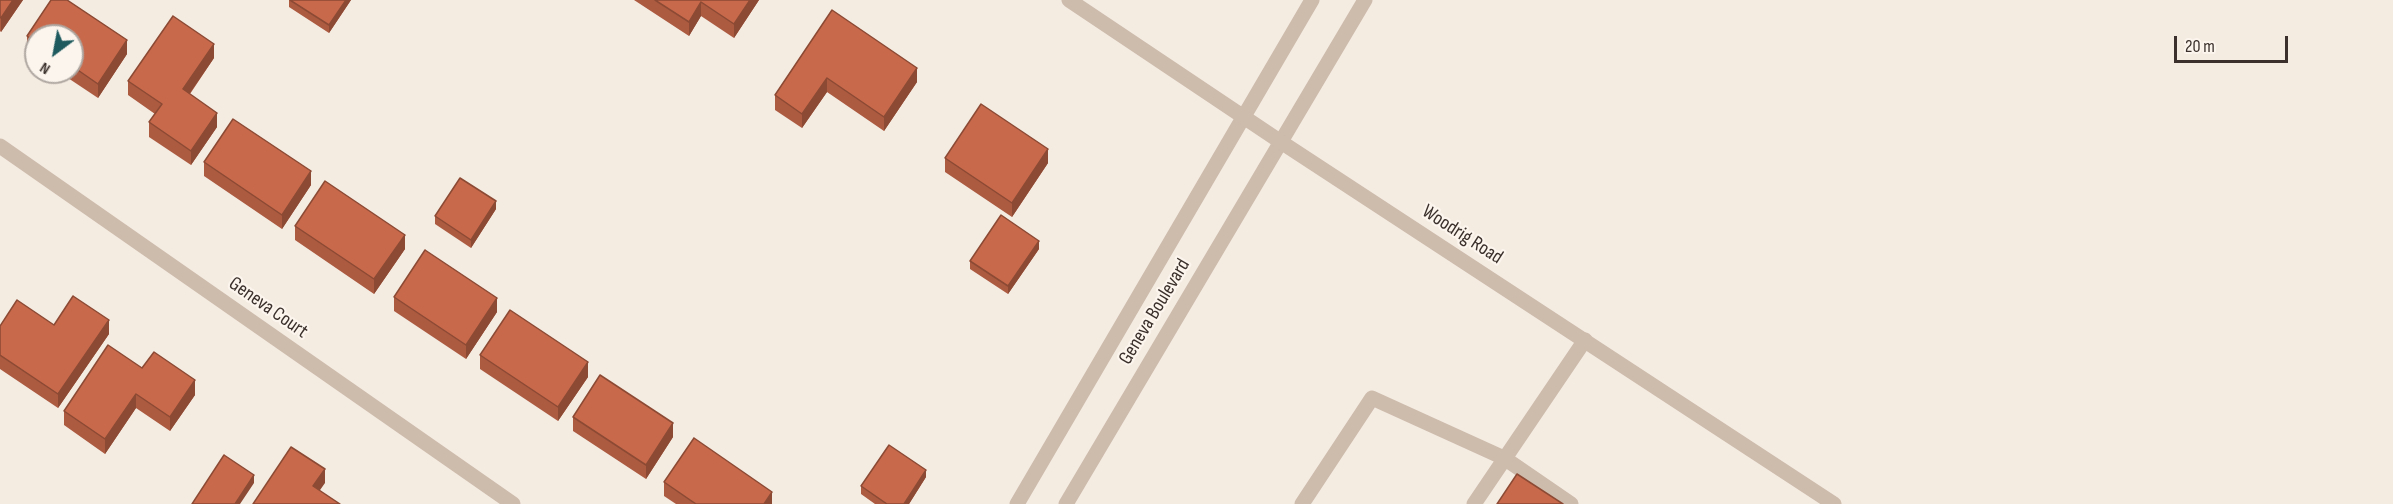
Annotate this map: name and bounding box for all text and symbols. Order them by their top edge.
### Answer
north arrow [24,24,84,84]
scale bar [2177,24,2291,62]
text: 20 m [2185,36,2215,57]
text: N [37,58,54,78]
street label: Woodrig Road [1417,200,1507,270]
street label: Geneva Boulevard [1114,255,1196,369]
street label: Geneva Court [224,272,312,344]

